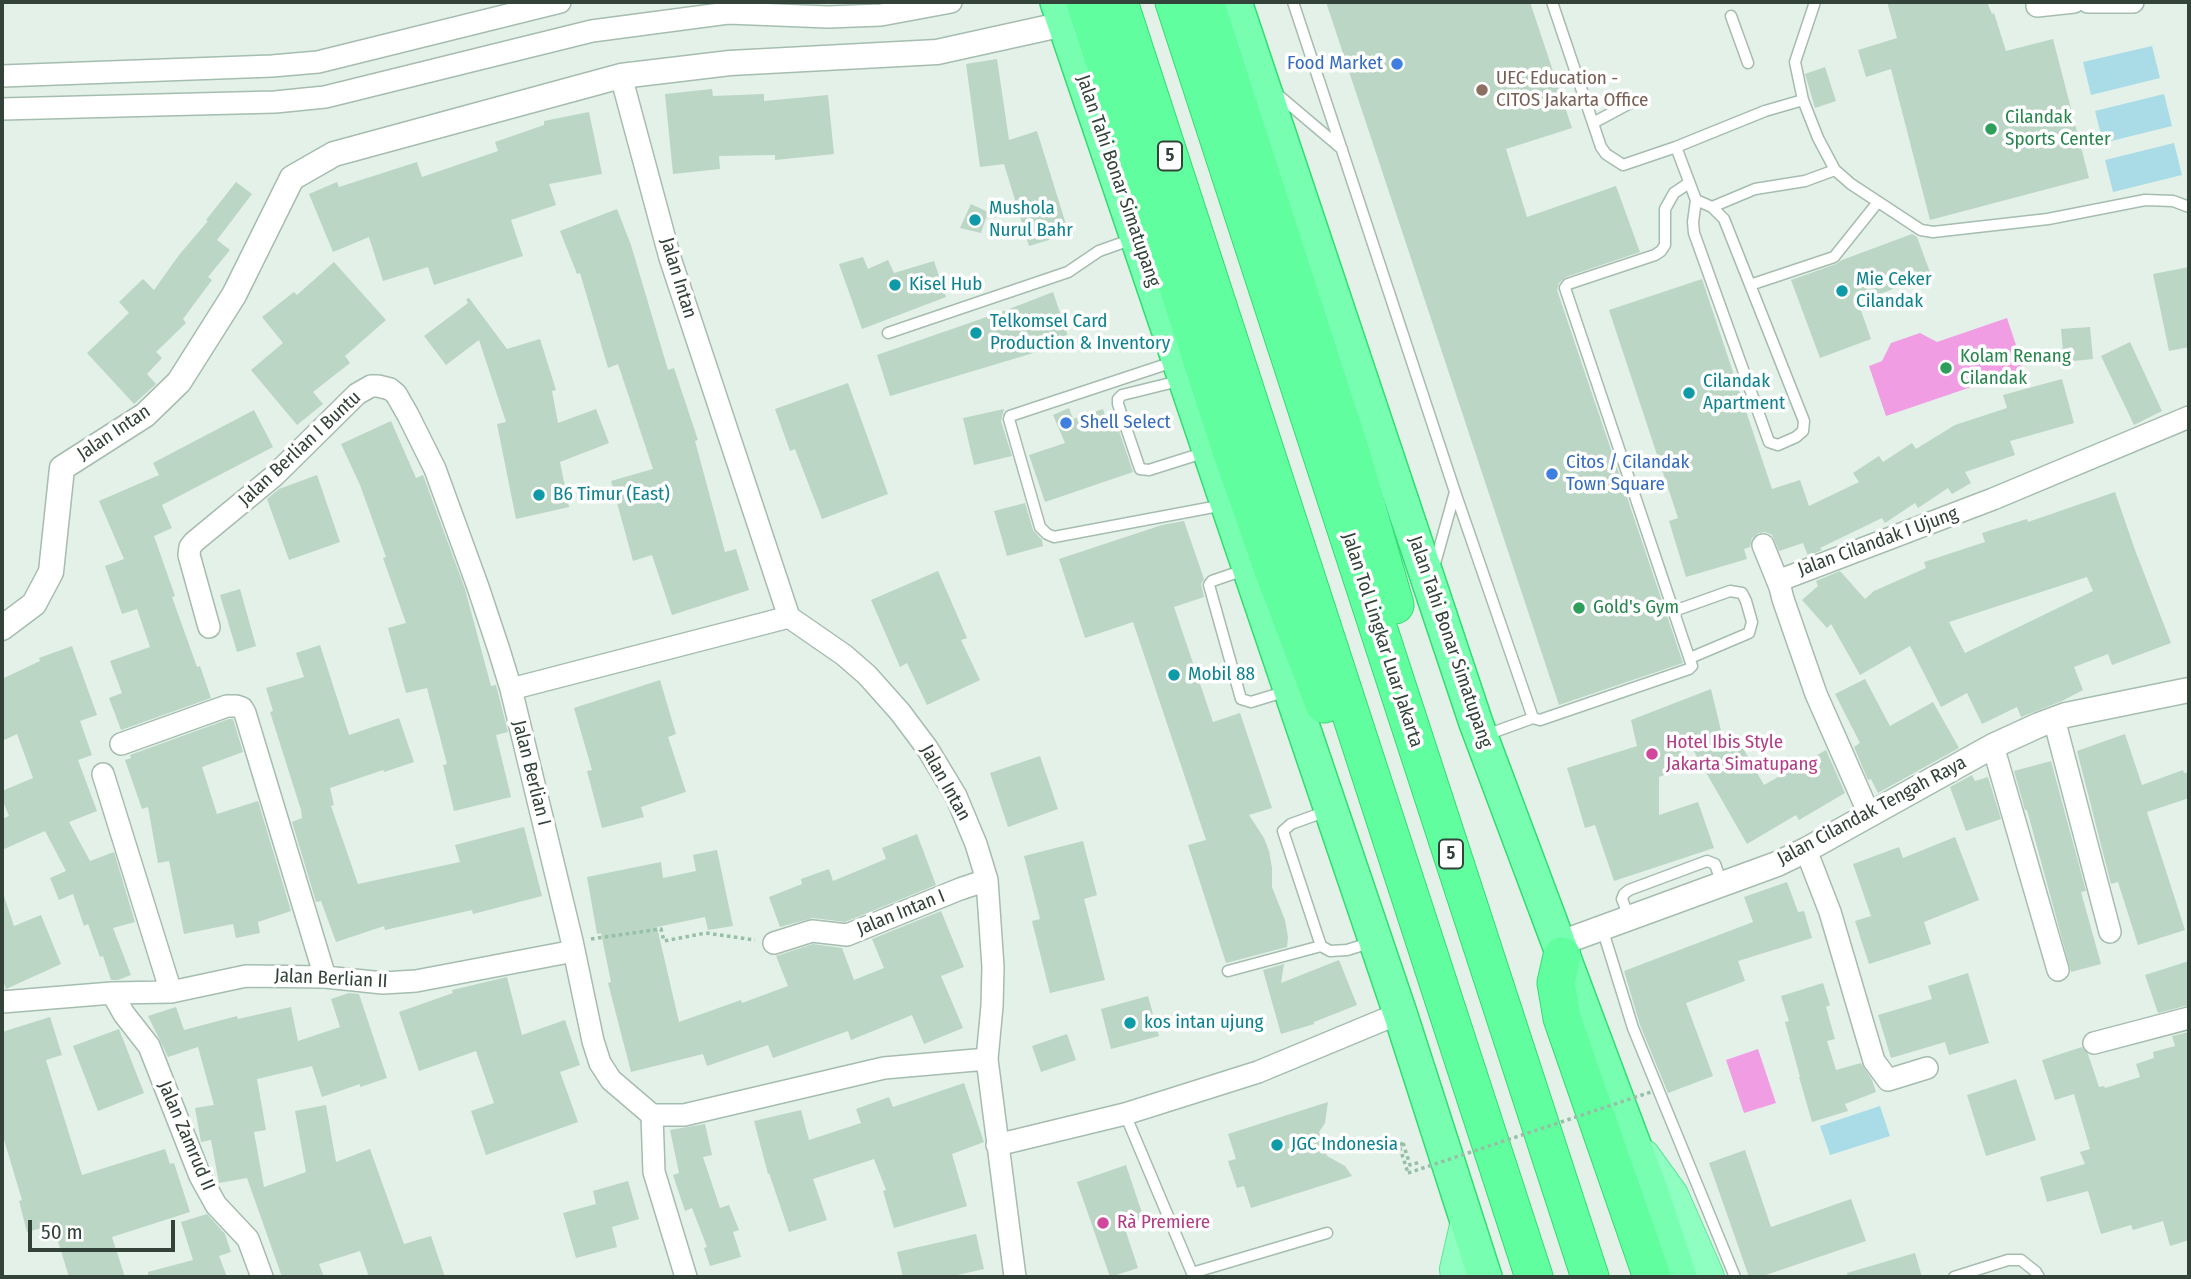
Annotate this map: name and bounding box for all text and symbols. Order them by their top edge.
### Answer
place label: Food Market [1287,53,1383,75]
marker: Food Market [1389,56,1405,72]
place label: UEC Education - CITOS Jakarta Office [1496,68,1648,112]
street label: Jalan Tahi Bonar Simatupang [1071,72,1165,290]
marker: UEC Education - CITOS Jakarta Office [1474,82,1490,98]
place label: Cilandak Sports Center [2005,107,2111,151]
marker: Cilandak Sports Center [1983,121,1999,137]
road number: 5 [1158,141,1182,170]
place label: Mushola Nurul Bahr [989,198,1073,242]
marker: Mushola Nurul Bahr [967,212,983,228]
street label: Jalan Intan [655,235,701,321]
place label: Mie Ceker Cilandak [1856,269,1932,313]
place label: Kisel Hub [909,274,982,296]
marker: Kisel Hub [887,277,903,293]
marker: Mie Ceker Cilandak [1834,283,1850,299]
place label: Telkomsel Card Production & Inventory [990,311,1170,355]
marker: Telkomsel Card Production & Inventory [968,325,984,341]
place label: Kolam Renang Cilandak [1960,346,2071,390]
marker: Kolam Renang Cilandak [1938,360,1954,376]
place label: Cilandak Apartment [1703,371,1785,415]
marker: Cilandak Apartment [1681,385,1697,401]
street label: Jalan Berlian I Buntu [234,386,366,512]
street label: Jalan Intan [73,400,155,466]
place label: Shell Select [1080,412,1171,434]
marker: Shell Select [1058,415,1074,431]
place label: Citos / Cilandak Town Square [1566,452,1689,496]
marker: Citos / Cilandak Town Square [1544,466,1560,482]
place label: B6 Timur (East) [553,484,670,506]
marker: B6 Timur (East) [531,487,547,503]
street label: Jalan Cilandak I Ujung [1795,502,1961,582]
street label: Jalan Tol Lingkar Luar Jakarta [1337,530,1427,750]
street label: Jalan Tahi Bonar Simatupang [1403,533,1497,751]
place label: Gold's Gym [1593,597,1679,619]
marker: Gold's Gym [1571,600,1587,616]
place label: Mobil 88 [1188,664,1255,686]
marker: Mobil 88 [1166,667,1182,683]
street label: Jalan Berlian I [507,718,555,828]
place label: Hotel Ibis Style Jakarta Simatupang [1666,732,1817,776]
street label: Jalan Intan [915,741,975,825]
marker: Hotel Ibis Style Jakarta Simatupang [1644,746,1660,762]
street label: Jalan Cilandak Tengah Raya [1774,751,1970,871]
road number: 5 [1439,840,1463,868]
street label: Jalan Intan I [854,885,948,941]
street label: Jalan Berlian II [274,965,388,993]
place label: kos intan ujung [1144,1012,1264,1034]
marker: kos intan ujung [1122,1015,1138,1031]
street label: Jalan Zamrud II [153,1078,219,1194]
place label: JGC Indonesia [1291,1134,1398,1156]
marker: JGC Indonesia [1269,1137,1285,1153]
scale bar [32,1206,178,1250]
place label: Rà Premiere [1117,1212,1210,1234]
marker: Rà Premiere [1095,1215,1111,1231]
text: 50 m [41,1219,83,1245]

